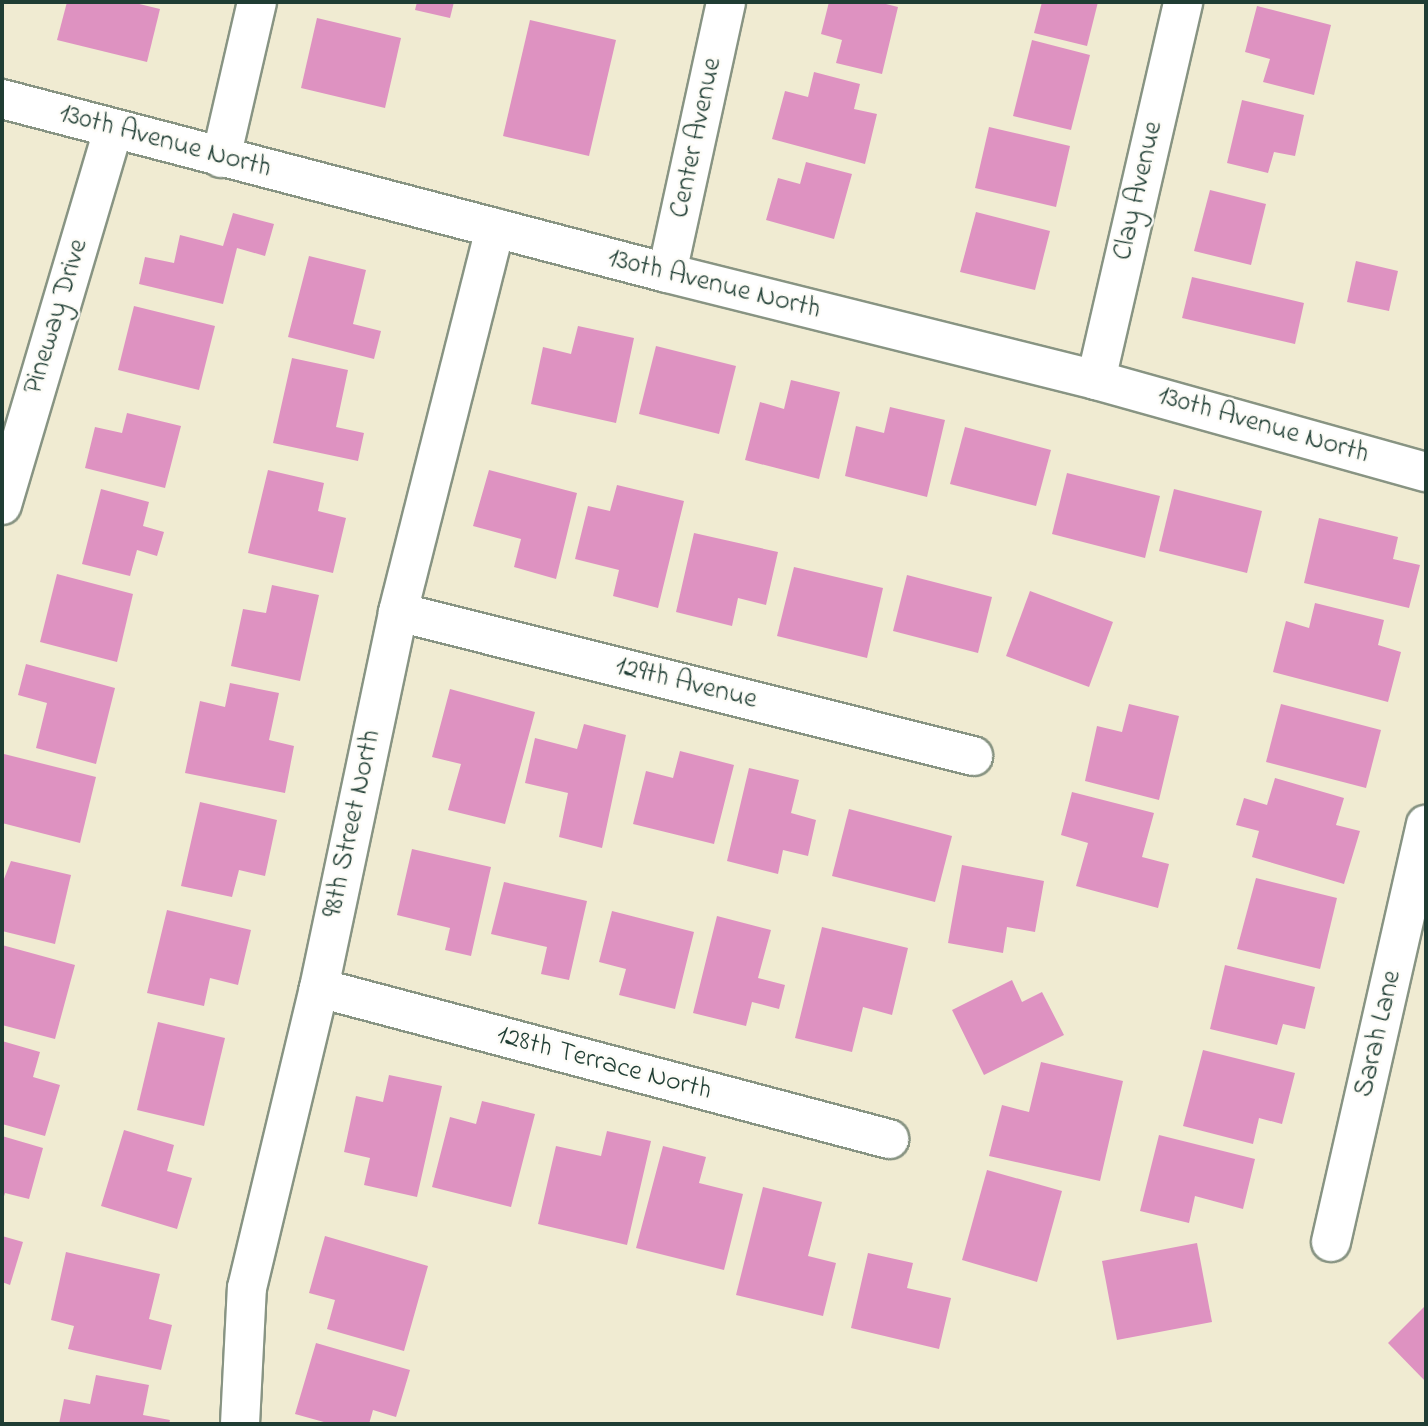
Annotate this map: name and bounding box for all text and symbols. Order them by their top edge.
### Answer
street label: Center Avenue [664,55,730,221]
street label: 130th Avenue North [55,98,275,186]
street label: Clay Avenue [1107,118,1171,264]
street label: Pineway Drive [17,235,97,399]
street label: 130th Avenue North [604,242,824,328]
street label: 130th Avenue North [1154,380,1372,472]
street label: 129th Avenue [612,650,760,718]
street label: 98th Street North [317,727,389,921]
street label: Sarah Lane [1348,967,1410,1101]
street label: 128th Terrace North [493,1019,715,1109]

